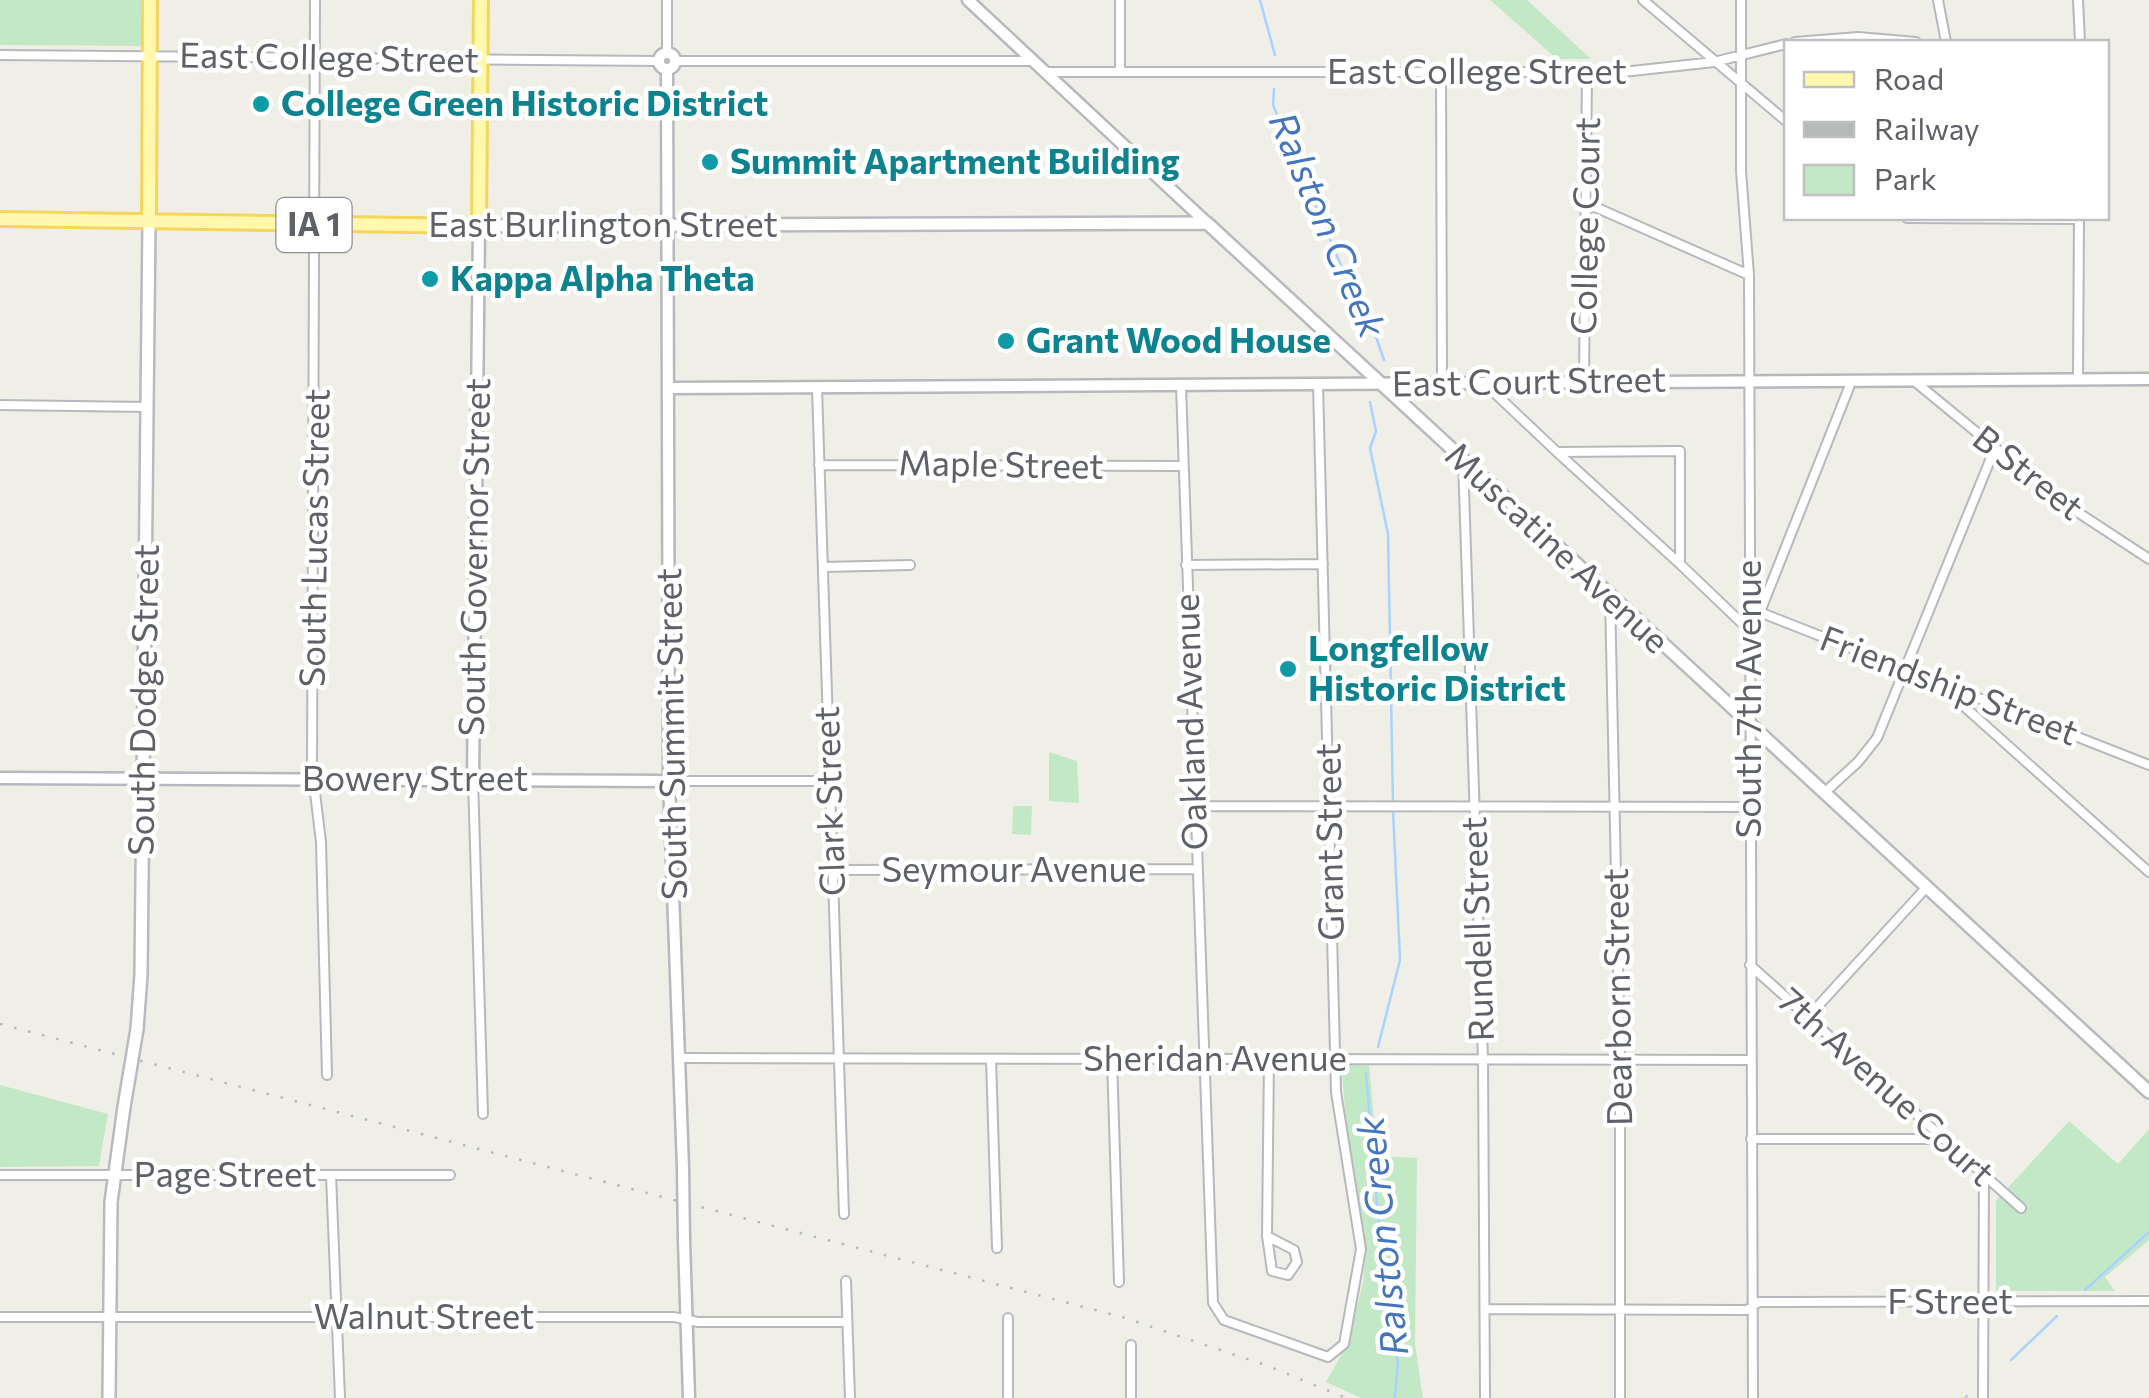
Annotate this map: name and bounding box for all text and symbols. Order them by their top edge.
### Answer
street label: East College Street [179,31,479,80]
legend [1784,40,2109,220]
street label: East College Street [1327,48,1627,91]
text: Road [1874,59,1944,96]
place label: College Green Historic District [281,80,768,123]
marker: College Green Historic District [250,93,272,115]
water label: Ralston Creek [1261,104,1398,345]
text: Railway [1874,109,1980,146]
street label: College Court [1560,117,1607,335]
place label: Summit Apartment Building [730,138,1180,181]
marker: Summit Apartment Building [699,151,721,173]
text: Park [1874,159,1937,196]
road number: IA 1 [276,198,352,252]
street label: East Burlington Street [428,201,778,244]
place label: Kappa Alpha Theta [450,255,755,298]
marker: Kappa Alpha Theta [419,268,441,290]
place label: Grant Wood House [1026,317,1331,360]
marker: Grant Wood House [995,330,1017,352]
street label: East Court Street [1391,356,1666,403]
street label: South Governor Street [448,377,497,737]
street label: South Lucas Street [288,388,337,688]
street label: B Street [1966,415,2093,527]
street label: Muscatine Avenue [1438,432,1679,661]
street label: Maple Street [898,439,1104,486]
street label: South Dodge Street [117,544,166,856]
street label: South 7th Avenue [1725,560,1768,838]
street label: South Summit Street [645,568,694,901]
street label: Oakland Avenue [1163,593,1214,851]
street label: Friendship Street [1815,615,2085,753]
place label: Longfellow Historic District [1308,625,1566,708]
marker: Longfellow Historic District [1277,658,1299,680]
street label: Clark Street [803,706,852,897]
street label: Grant Street [1304,743,1351,941]
street label: Bowery Street [302,755,528,798]
street label: Rundell Street [1450,816,1501,1042]
street label: Seymour Avenue [881,846,1147,889]
street label: Dearborn Street [1592,868,1639,1126]
street label: 7th Avenue Court [1771,977,2005,1193]
street label: Sheridan Avenue [1083,1035,1347,1078]
water label: Ralston Creek [1344,1113,1416,1358]
street label: Page Street [134,1151,316,1194]
street label: F Street [1887,1278,2013,1321]
street label: Walnut Street [314,1293,534,1336]

